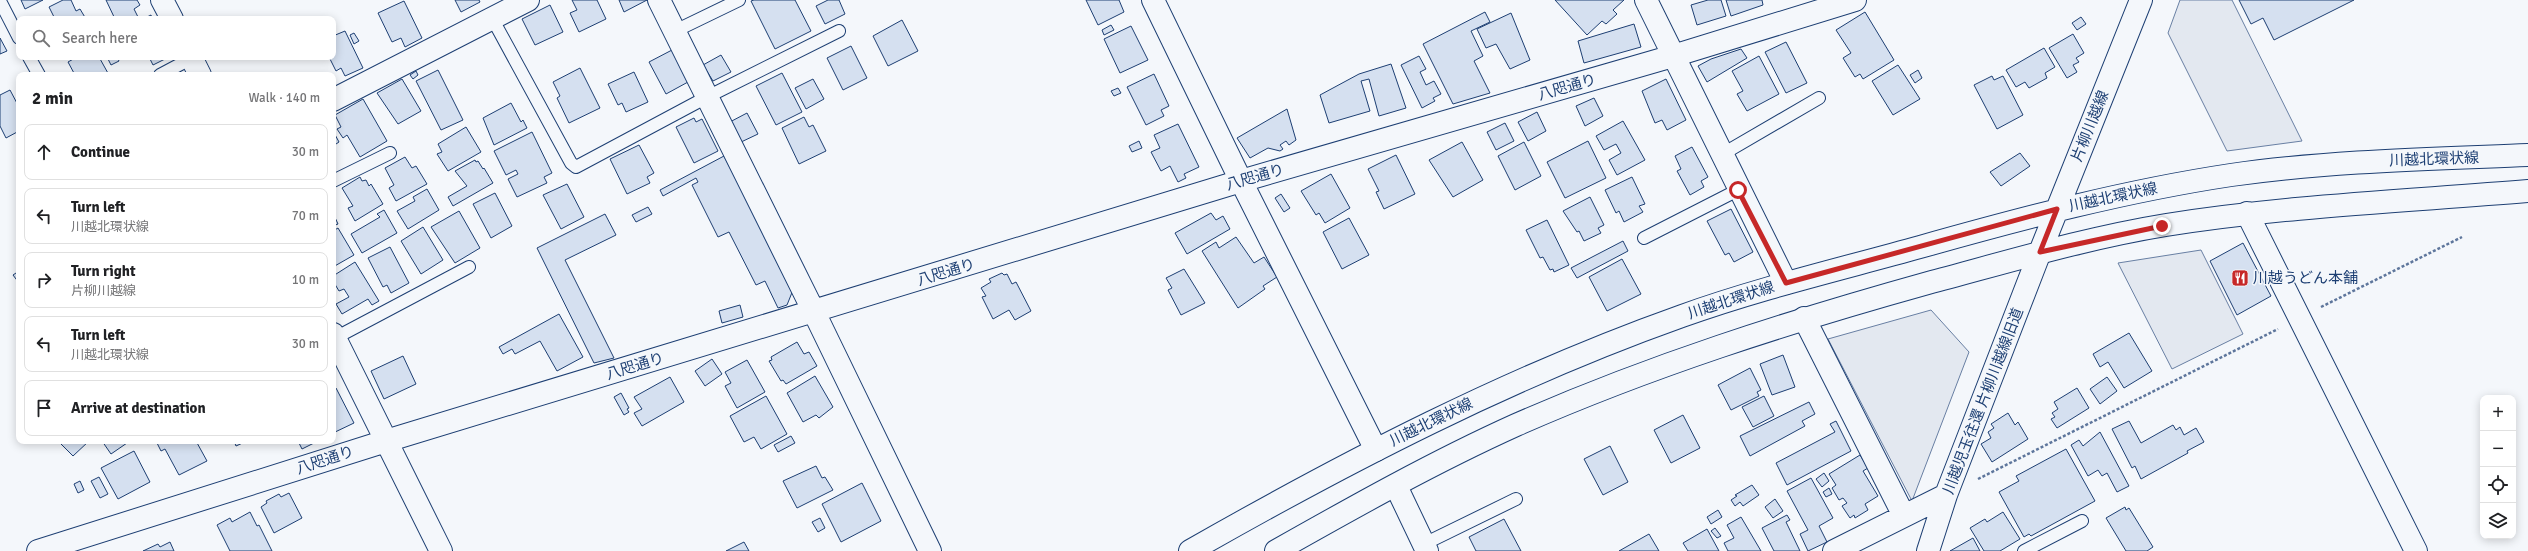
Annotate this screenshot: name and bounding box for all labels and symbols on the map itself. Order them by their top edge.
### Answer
street label: 八咫通り [1536,70,1598,104]
street label: 片柳川越線 [2068,88,2112,164]
street label: 川越北環状線 [2389,148,2479,170]
street label: 八咫通り [1224,160,1286,194]
street label: 川越北環状線 [2067,179,2159,215]
route start [1729,181,1747,199]
route end [2153,217,2171,235]
street label: 八咫通り [915,255,977,289]
restaurant icon: 川越うどん本舗 [2230,268,2250,288]
place label: 川越うどん本舗 [2253,269,2358,287]
street label: 川越北環状線 [1685,278,1777,322]
street label: 川越児玉往還 片柳川越線旧道 [1939,305,2027,497]
street label: 八咫通り [604,349,666,383]
street label: 川越北環状線 [1387,394,1475,450]
street label: 八咫通り [294,442,356,478]

